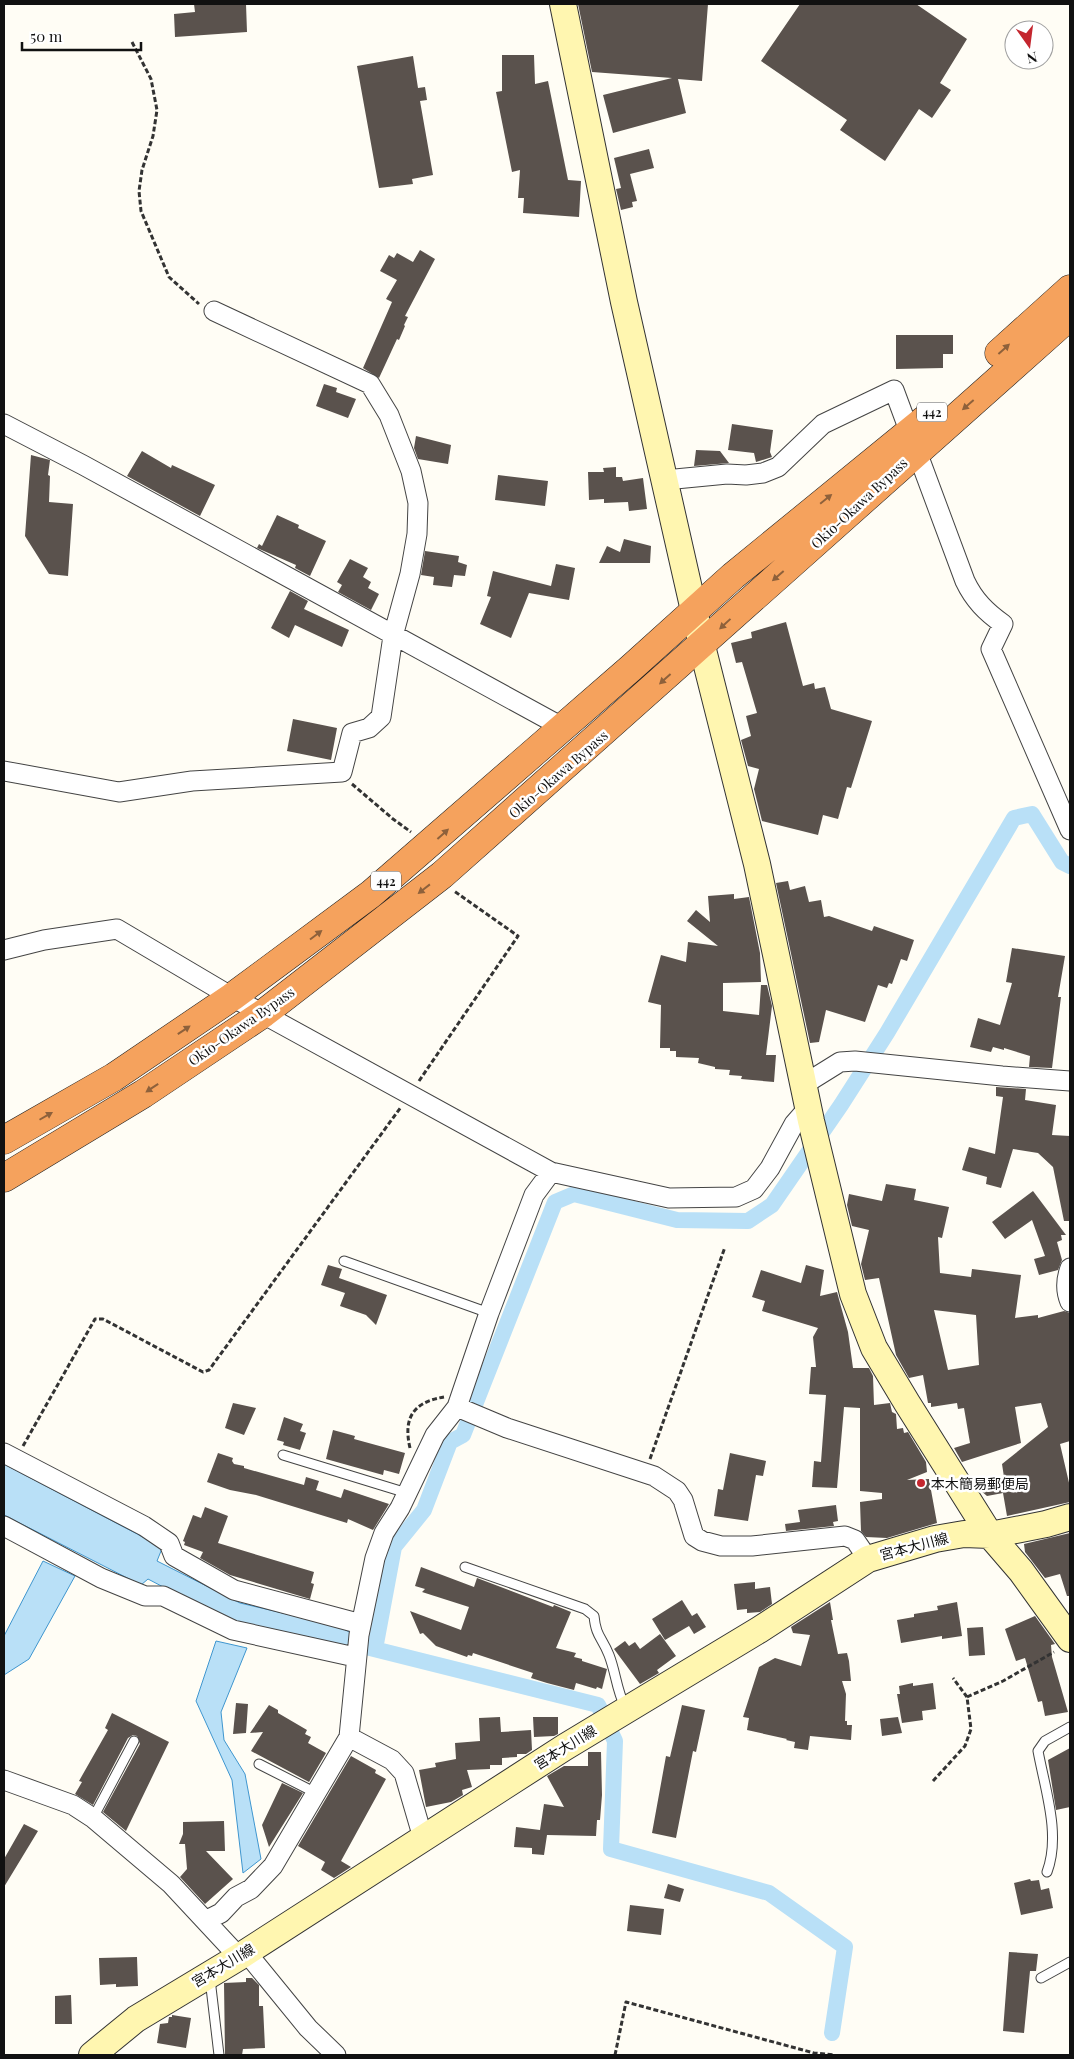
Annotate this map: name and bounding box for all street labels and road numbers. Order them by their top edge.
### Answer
road number: 442 [917,402,947,422]
street label: Okio-Okawa Bypass [807,453,911,553]
street label: Okio-Okawa Bypass [504,726,612,822]
road number: 442 [371,871,401,890]
street label: Okio-Okawa Bypass [184,982,298,1070]
street label: 宮本大川線 [878,1528,950,1564]
street label: 宮本大川線 [530,1720,600,1774]
street label: 宮本大川線 [188,1939,258,1991]

